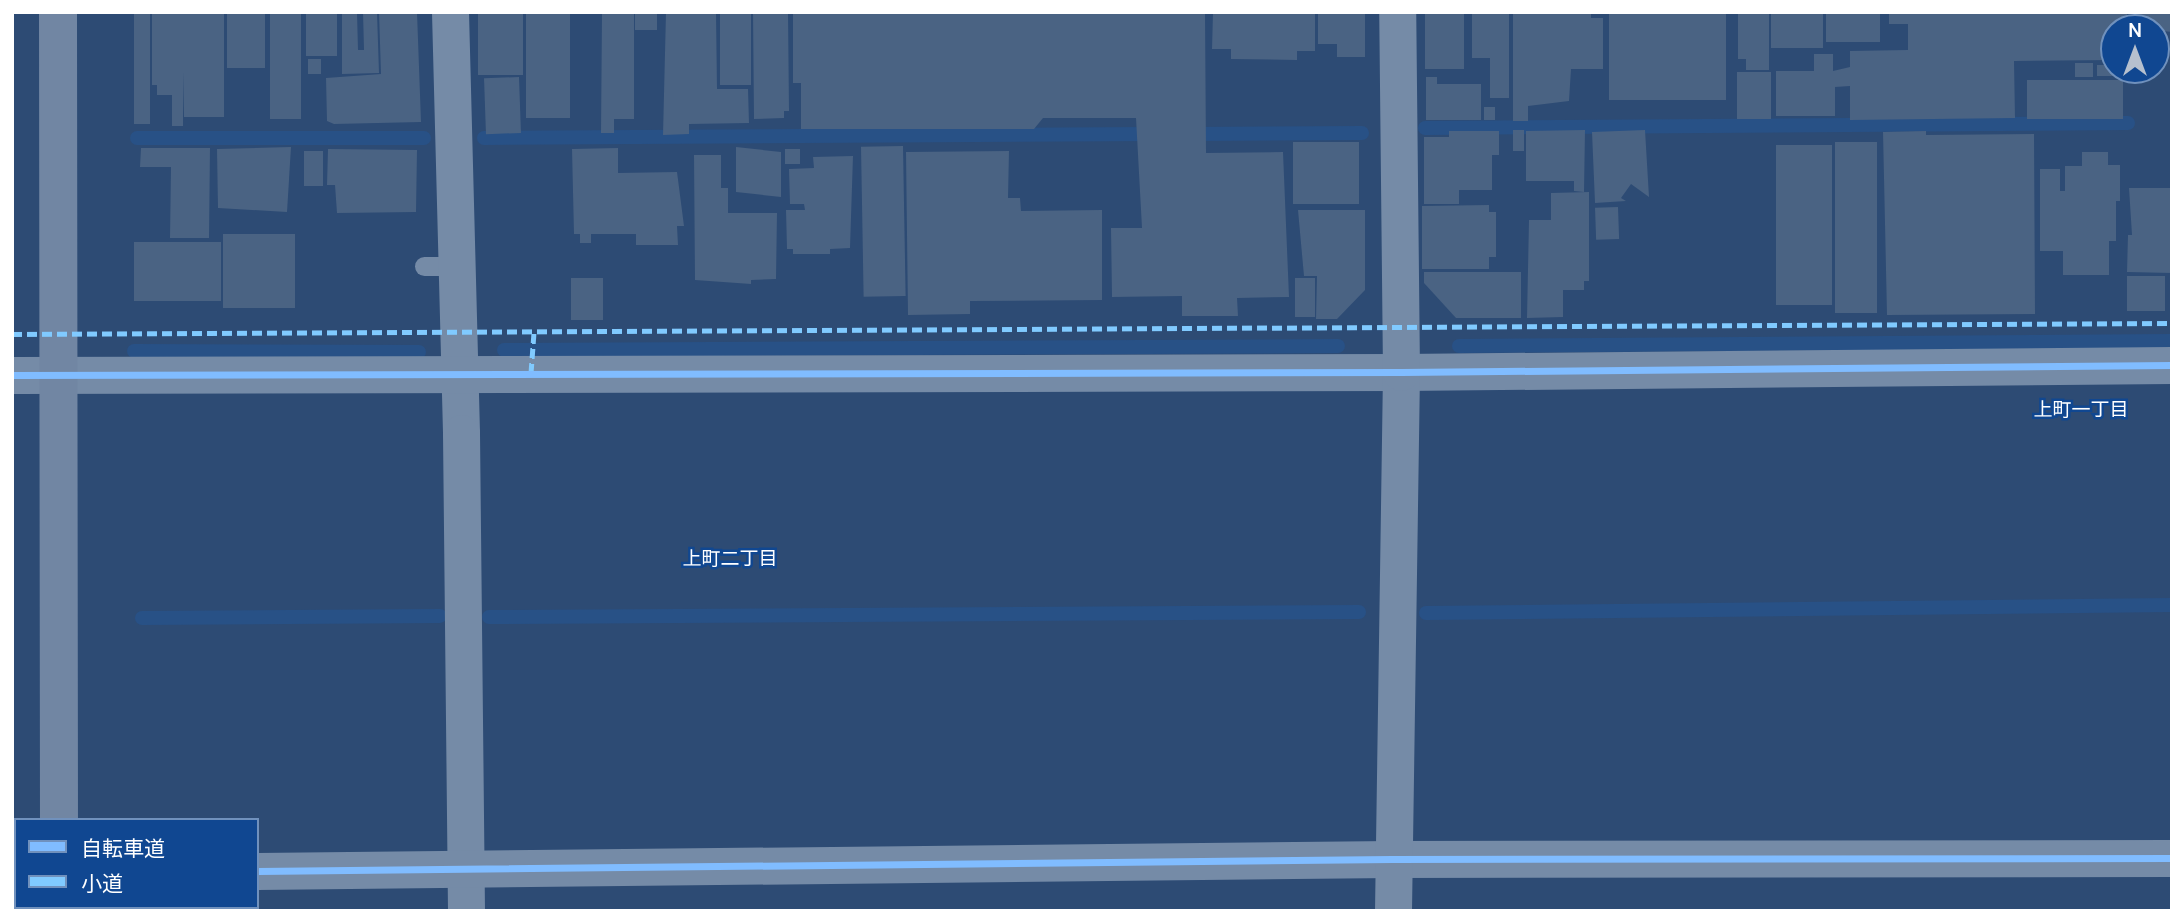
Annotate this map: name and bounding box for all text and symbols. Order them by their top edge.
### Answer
north arrow [2100,14,2170,84]
text: N [2128,17,2142,43]
district label: 上町一丁目 [2034,399,2128,421]
district label: 上町二丁目 [683,548,777,570]
legend [14,818,259,909]
text: 自転車道 [81,834,165,862]
text: 小道 [81,869,123,897]

